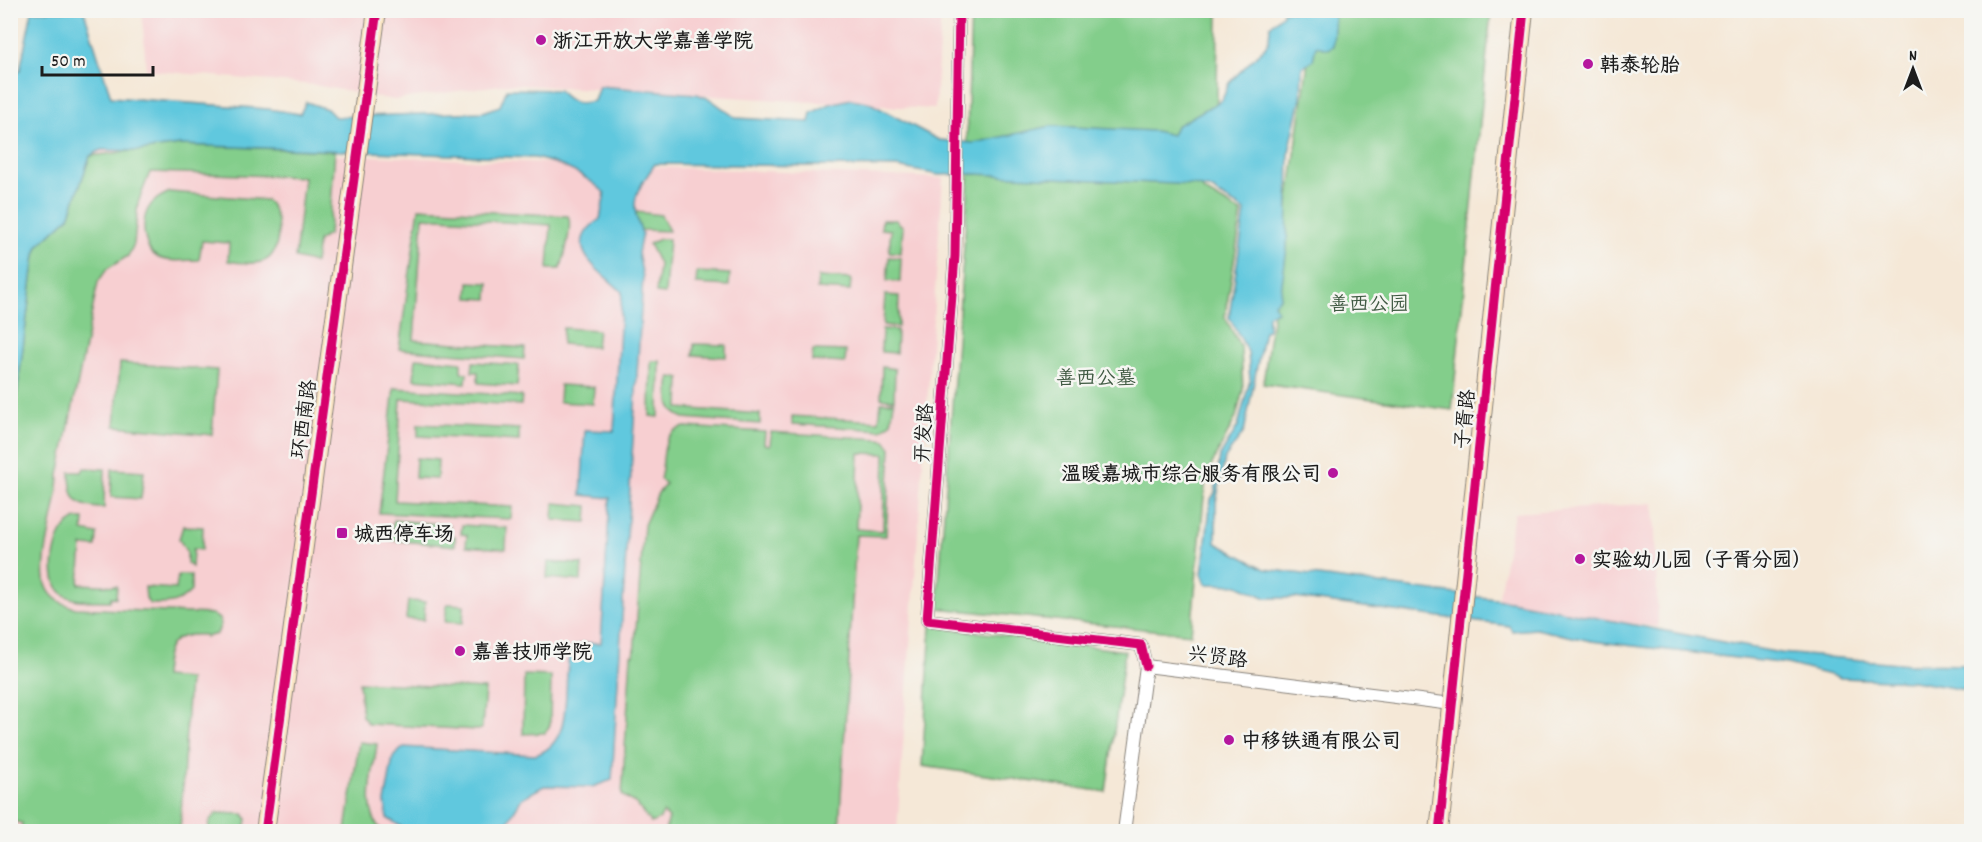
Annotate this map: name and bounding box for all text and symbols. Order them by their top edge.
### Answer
place label: 浙江开放大学嘉善学院 [553,29,753,57]
marker: 浙江开放大学嘉善学院 [534,33,548,47]
scale bar [42,39,153,77]
north arrow [1883,39,1943,99]
text: N [1909,45,1917,68]
text: 50 m [51,50,86,75]
place label: 韩泰轮胎 [1600,53,1680,81]
marker: 韩泰轮胎 [1581,57,1595,71]
park label: 善西公园 [1329,292,1409,320]
park label: 善西公墓 [1056,366,1136,394]
street label: 环西南路 [287,377,326,461]
street label: 子胥路 [1450,387,1484,451]
street label: 开发路 [910,401,942,464]
place label: 温暖嘉城市综合服务有限公司 [1061,462,1321,490]
marker: 温暖嘉城市综合服务有限公司 [1326,466,1340,480]
place label: 城西停车场 [354,522,454,550]
marker: 城西停车场 [335,526,349,540]
place label: 实验幼儿园（子胥分园） [1592,548,1812,576]
marker: 实验幼儿园（子胥分园） [1573,552,1587,566]
place label: 嘉善技师学院 [472,640,592,668]
street label: 兴贤路 [1186,641,1250,677]
marker: 嘉善技师学院 [453,644,467,658]
place label: 中移铁通有限公司 [1241,729,1401,757]
marker: 中移铁通有限公司 [1222,733,1236,747]

